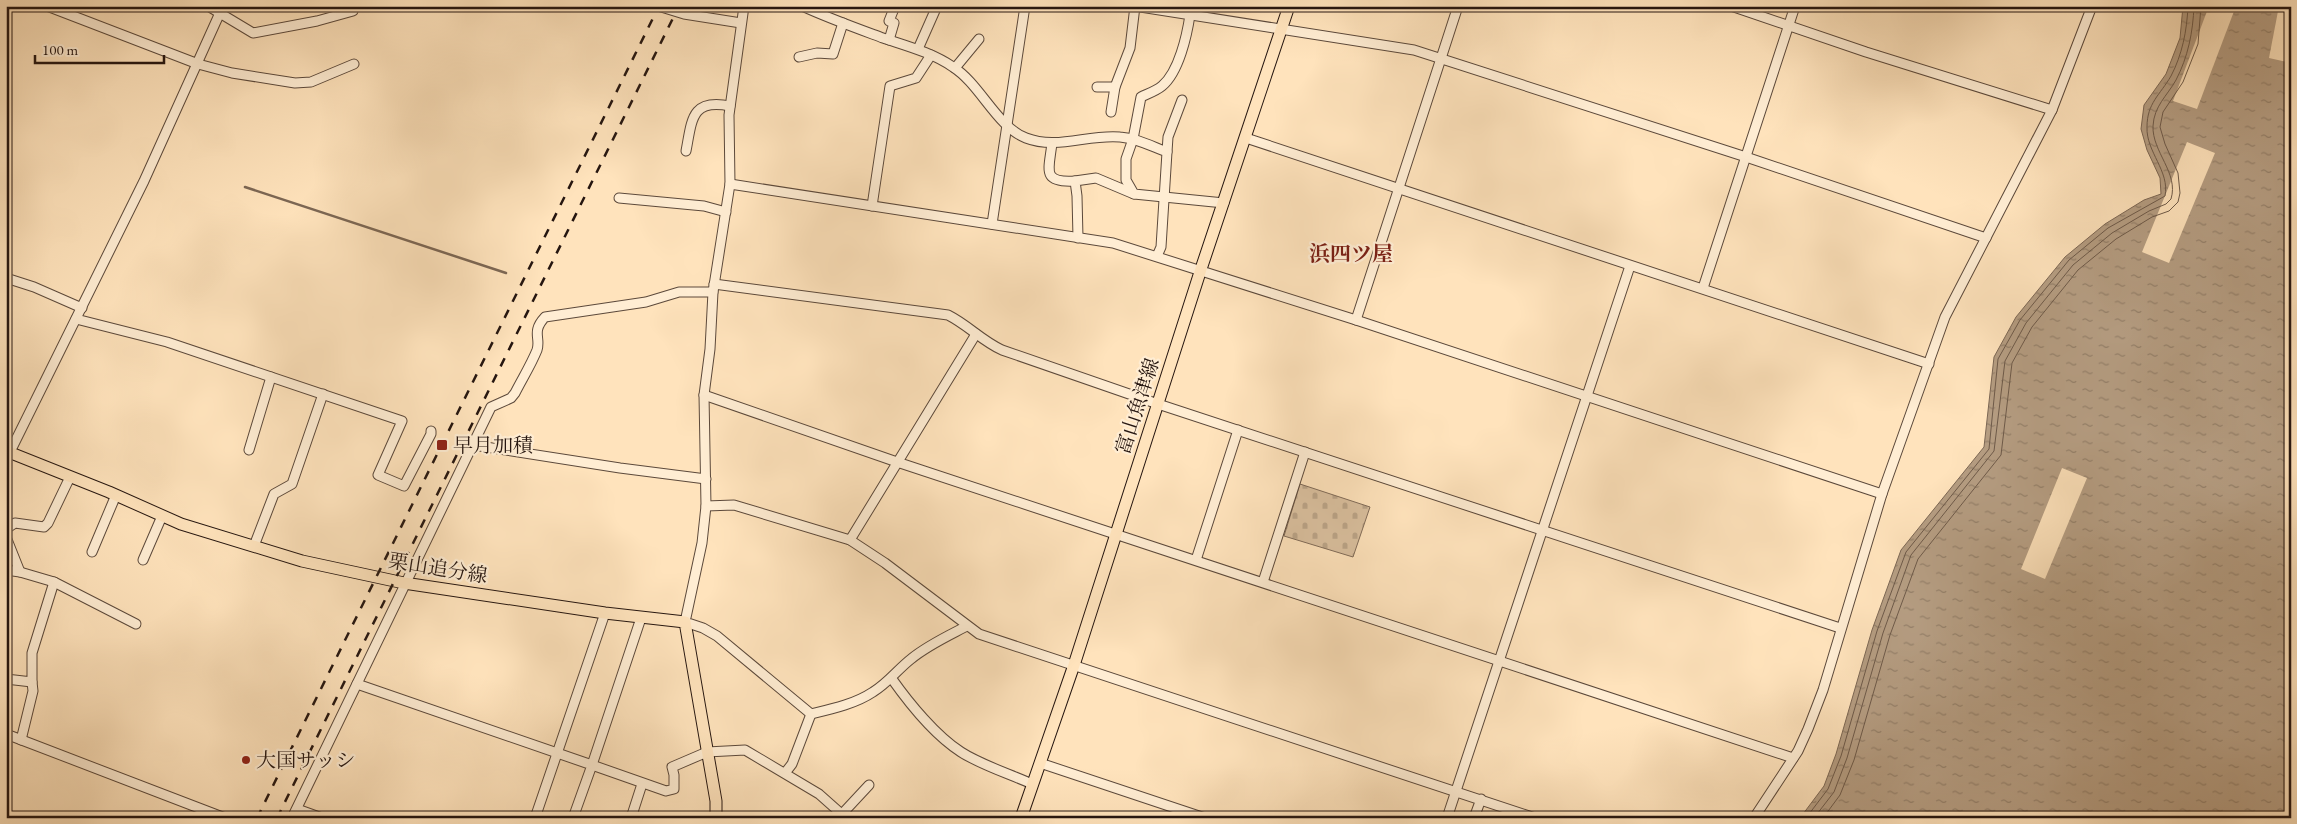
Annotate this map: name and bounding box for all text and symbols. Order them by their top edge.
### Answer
scale bar [35,32,164,64]
text: 100 m [42,40,79,59]
district label: 浜四ツ屋 [1309,240,1393,267]
street label: 富山魚津線 [1109,354,1165,458]
place label: 早月加積 [453,432,533,458]
marker: 早月加積 [435,438,449,452]
street label: 栗山追分線 [387,547,489,589]
place label: 大国サッシ [256,747,356,773]
marker: 大国サッシ [240,754,252,766]

